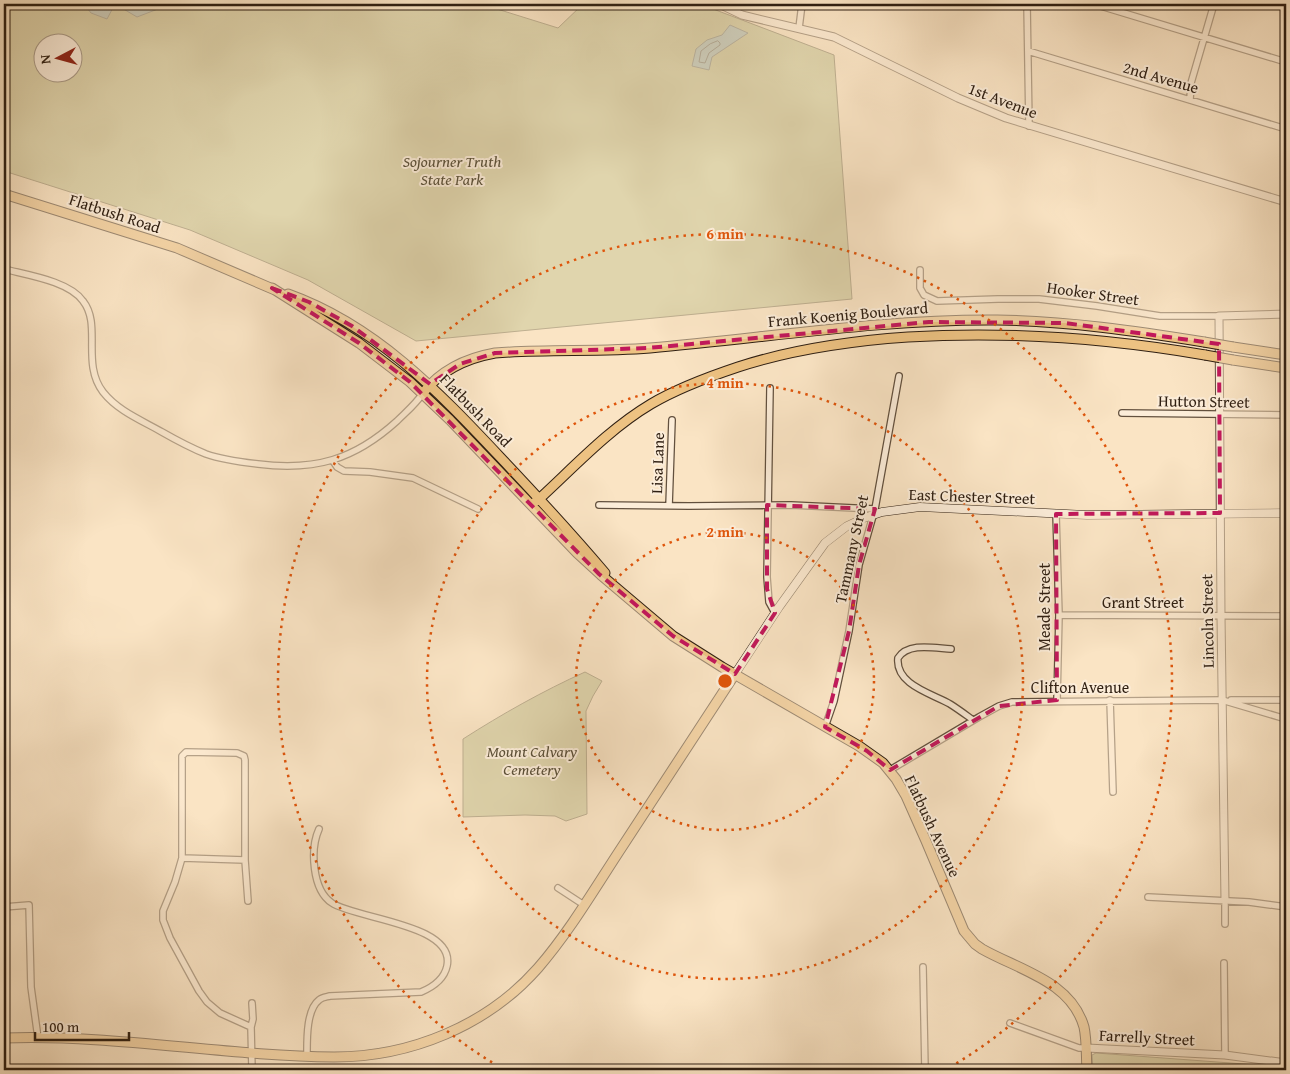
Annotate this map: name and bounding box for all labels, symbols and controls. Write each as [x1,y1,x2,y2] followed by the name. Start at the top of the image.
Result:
[32,32,82,82] north arrow
[35,53,56,65] text: N
[1120,55,1202,99] street label: 2nd Avenue
[965,76,1041,124] street label: 1st Avenue
[403,149,501,191] park label: Sojourner Truth State Park
[66,187,164,239] street label: Flatbush Road
[706,223,744,244] text: 6 min
[1045,275,1141,311] street label: Hooker Street
[767,295,930,333] street label: Frank Koenig Boulevard
[434,368,518,453] street label: Flatbush Road
[706,372,744,393] text: 4 min
[1158,388,1250,414] street label: Hutton Street
[644,432,670,494] street label: Lisa Lane
[908,482,1036,510] street label: East Chester Street
[828,492,874,606] street label: Tammany Street
[706,521,744,542] text: 2 min
[1032,563,1056,651] street label: Meade Street
[1194,573,1220,668] street label: Lincoln Street
[1102,590,1184,614] street label: Grant Street
[716,672,734,690] centre of rings
[1031,675,1129,699] street label: Clifton Avenue
[487,739,578,781] park label: Mount Calvary Cemetery
[899,771,967,881] street label: Flatbush Avenue
[35,1009,129,1041] scale bar
[42,1016,80,1037] text: 100 m
[1098,1023,1196,1052] street label: Farrelly Street

